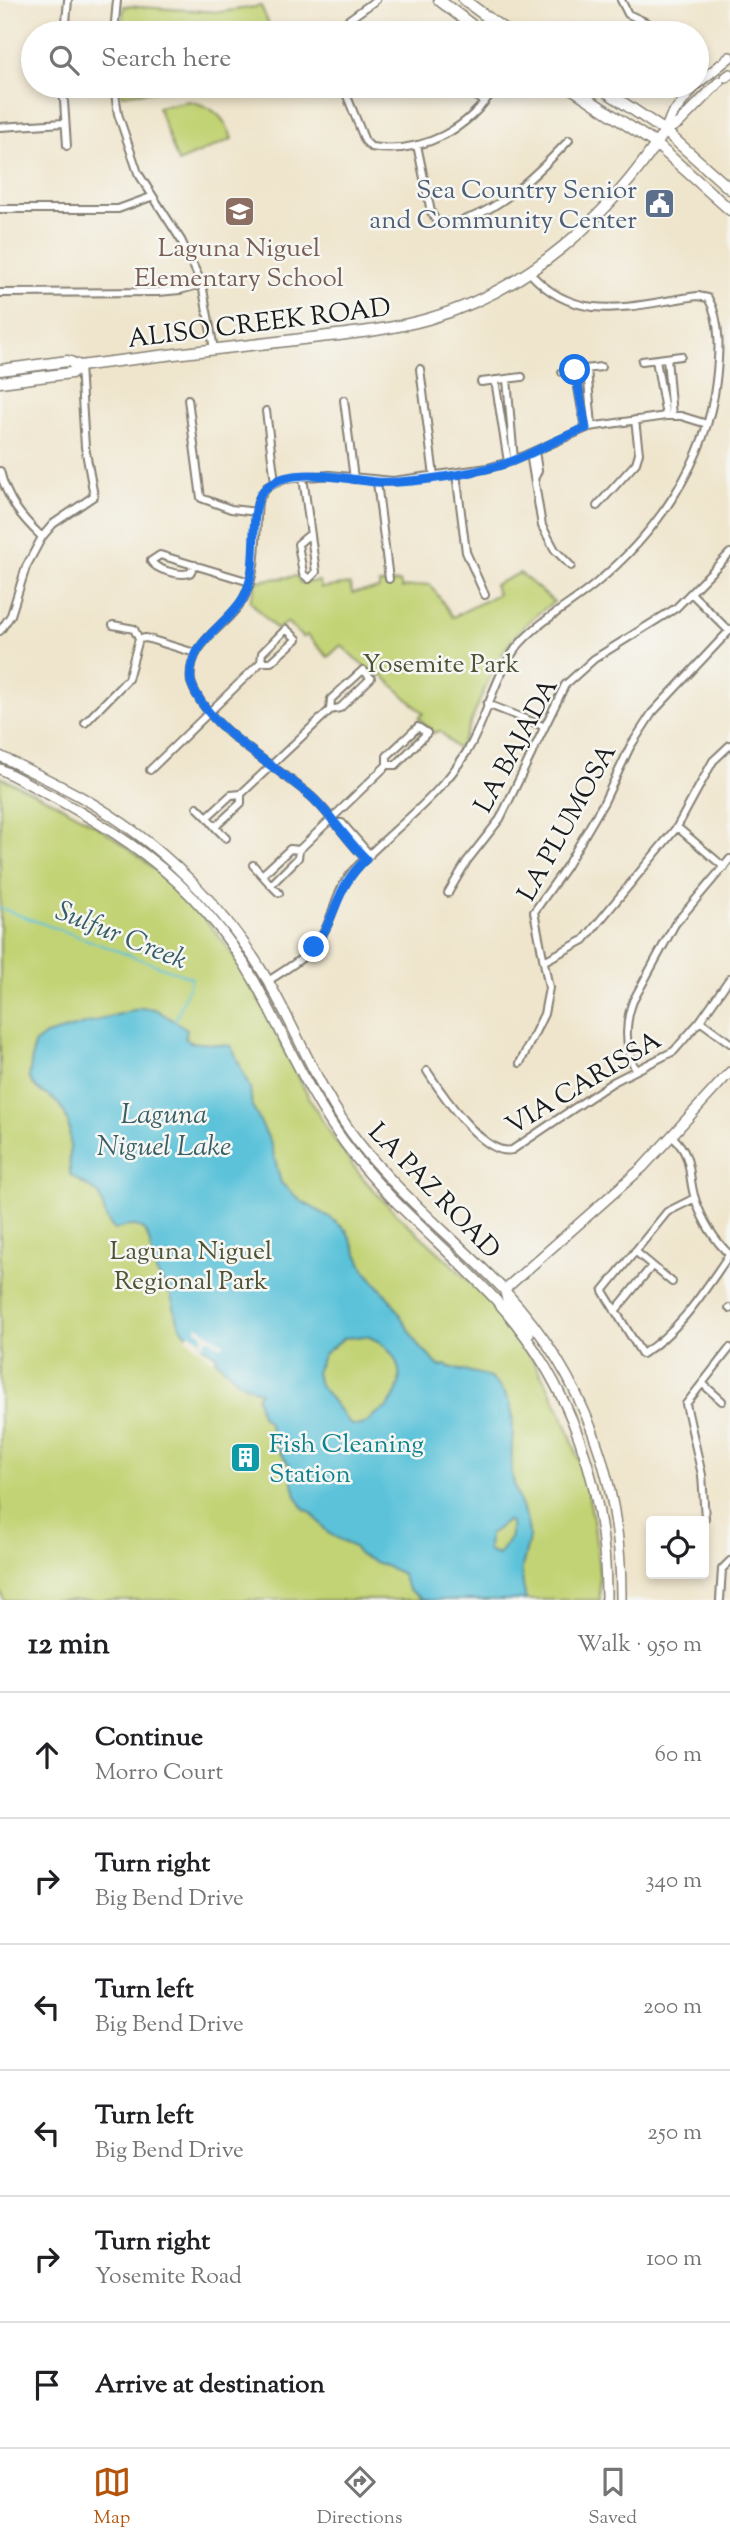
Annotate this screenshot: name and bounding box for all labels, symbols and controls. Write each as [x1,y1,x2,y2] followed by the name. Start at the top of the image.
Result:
[21,21,709,98] search box
[45,41,83,79] icon: search
[101,41,231,78] text: Search here
[369,173,637,240] place label: Sea Country Senior and Community Center
[643,187,677,221] public building icon: Sea Country Senior and Community Center
[222,195,256,229] school or university icon: Laguna Niguel Elementary School
[134,231,344,298] place label: Laguna Niguel Elementary School
[126,290,393,359] street label: ALISO CREEK ROAD
[559,354,590,385] route start
[362,647,520,684] park label: Yosemite Park
[466,672,568,820] street label: LA BAJADA
[510,738,627,909] street label: LA PLUMOSA
[49,892,193,981] water label: Sulfur Creek
[298,931,329,962] route end
[499,1023,669,1145] street label: VIA CARISSA
[97,1096,231,1168] water label: Laguna Niguel Lake
[359,1115,508,1268] street label: LA PAZ ROAD
[110,1234,272,1301] park label: Laguna Niguel Regional Park
[269,1427,424,1494] place label: Fish Cleaning Station
[229,1441,263,1475] building icon: Fish Cleaning Station
[646,1516,709,1579] map controls
[646,1516,709,1579] button: locate
[28,1624,110,1667] text: 12 min
[577,1629,702,1662] text: Walk · 950 m
[95,1720,203,1757] text: Continue
[28,1736,66,1774] icon: ahead
[654,1739,702,1772] text: 60 m
[95,1757,223,1790] text: Morro Court
[95,1846,210,1883] text: Turn right
[28,1862,66,1900] icon: right
[645,1865,702,1898] text: 340 m
[95,1883,244,1916] text: Big Bend Drive
[95,1972,194,2009] text: Turn left
[28,1988,66,2026] icon: left
[643,1991,702,2024] text: 200 m
[95,2009,244,2042] text: Big Bend Drive
[95,2098,194,2135] text: Turn left
[28,2114,66,2152] icon: left
[647,2117,702,2150] text: 250 m
[95,2135,244,2168] text: Big Bend Drive
[95,2224,210,2261] text: Turn right
[28,2240,66,2278] icon: right
[646,2243,702,2276] text: 100 m
[95,2261,242,2294] text: Yosemite Road
[28,2366,66,2404] icon: arrive
[95,2367,325,2404] text: Arrive at destination
[93,2463,131,2532] tab: Map
[317,2463,402,2532] tab: Directions
[588,2463,637,2532] tab: Saved

